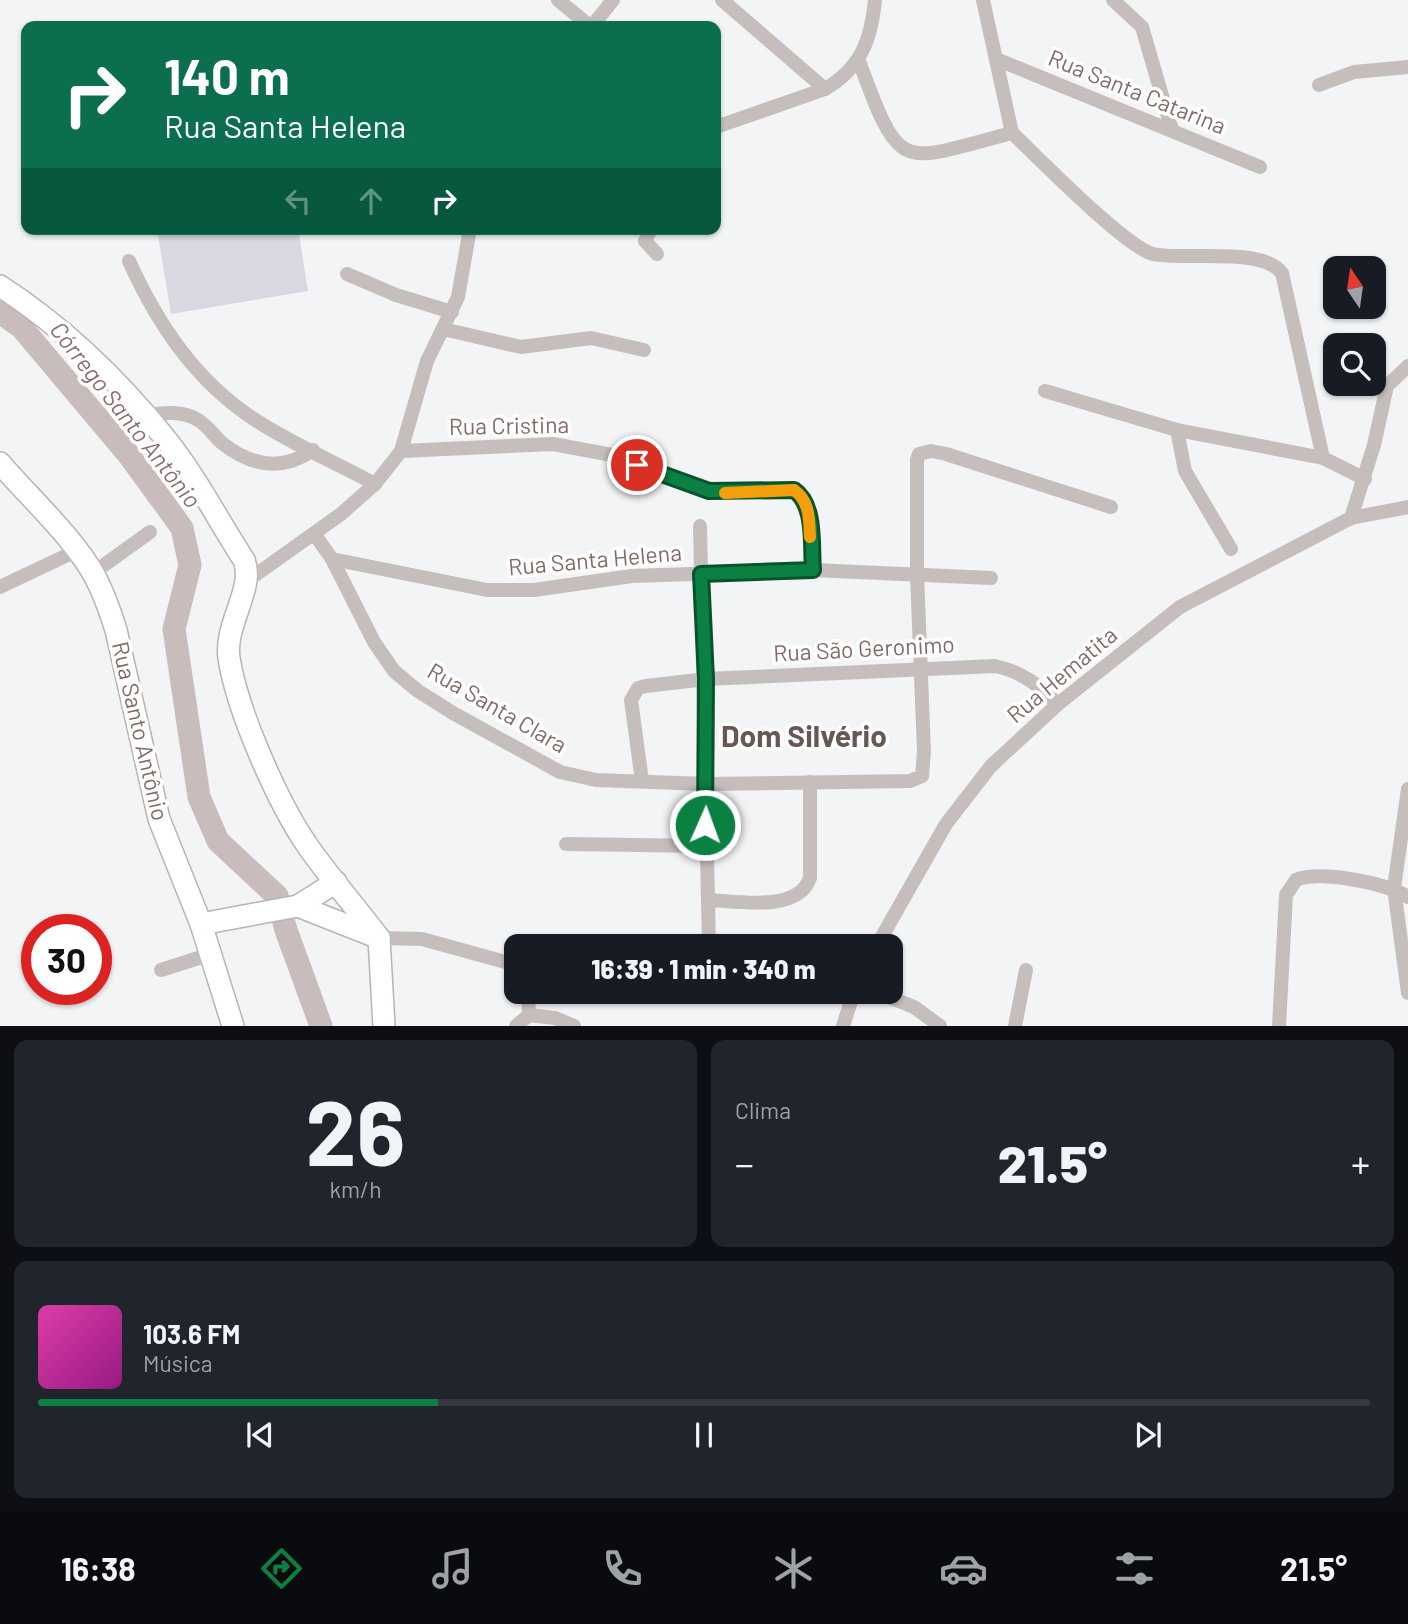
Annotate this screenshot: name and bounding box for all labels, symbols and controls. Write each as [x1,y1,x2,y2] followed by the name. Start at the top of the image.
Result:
[1045,43,1230,139] street label: Rua Santa Catarina
[164,46,290,105] text: 140 m
[49,49,140,140] icon: right
[164,106,406,144] text: Rua Santa Helena
[279,182,317,220] icon: left
[352,182,390,220] icon: ahead
[425,182,463,220] icon: right
[1323,256,1386,318] north arrow
[1323,256,1386,396] map controls
[44,315,208,513] water label: Córrego Santo Antônio
[1323,333,1386,396] button: search
[449,410,569,440] street label: Rua Cristina
[607,435,667,495] pin
[618,446,656,484] icon: arrive
[507,537,683,581] street label: Rua Santa Helena
[1001,620,1122,728] street label: Rua Hematita
[773,629,955,667] street label: Rua São Geronimo
[107,638,175,823] street label: Rua Santo Antônio
[423,656,572,758] street label: Rua Santa Clara
[721,717,887,753] district label: Dom Silvério
[668,788,742,862] position arrow
[21,914,112,1005] speed limit sign: 30
[591,953,816,984] text: 16:39 · 1 min · 340 m
[306,1075,405,1184] text: 26
[735,1096,791,1124] text: Clima
[998,1131,1107,1193] text: 21.5°
[735,1140,754,1186] text: −
[1351,1140,1370,1186] text: +
[329,1175,382,1203] text: km/h
[143,1318,240,1349] text: 103.6 FM
[143,1349,212,1377] text: Música
[241,1416,279,1454] icon: previous
[685,1416,723,1454] icon: pause
[1129,1416,1167,1454] icon: next
[257,1544,306,1593] icon: directions
[428,1544,477,1593] icon: music
[598,1544,647,1593] icon: phone
[769,1544,818,1593] icon: climate
[939,1544,988,1593] icon: car
[1110,1544,1159,1593] icon: filters
[61,1549,136,1587] text: 16:38
[1280,1549,1347,1587] text: 21.5°

